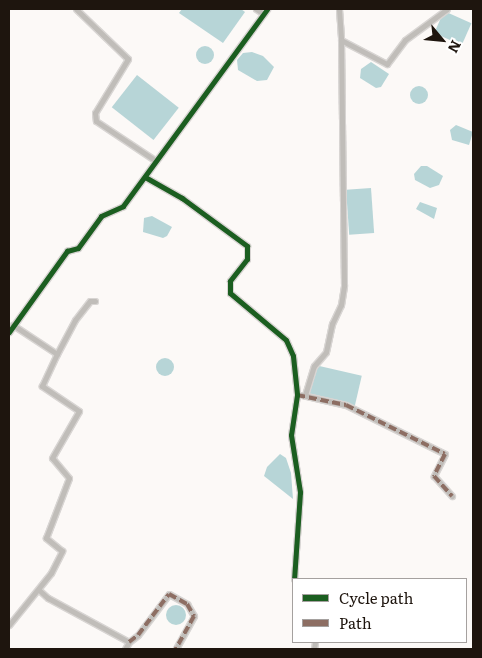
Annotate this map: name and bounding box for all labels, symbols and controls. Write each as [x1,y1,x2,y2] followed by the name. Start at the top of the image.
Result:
[417,15,467,65] north arrow
[444,37,467,57] text: N
[292,578,467,643] legend
[339,586,413,609] text: Cycle path
[339,611,372,634] text: Path

